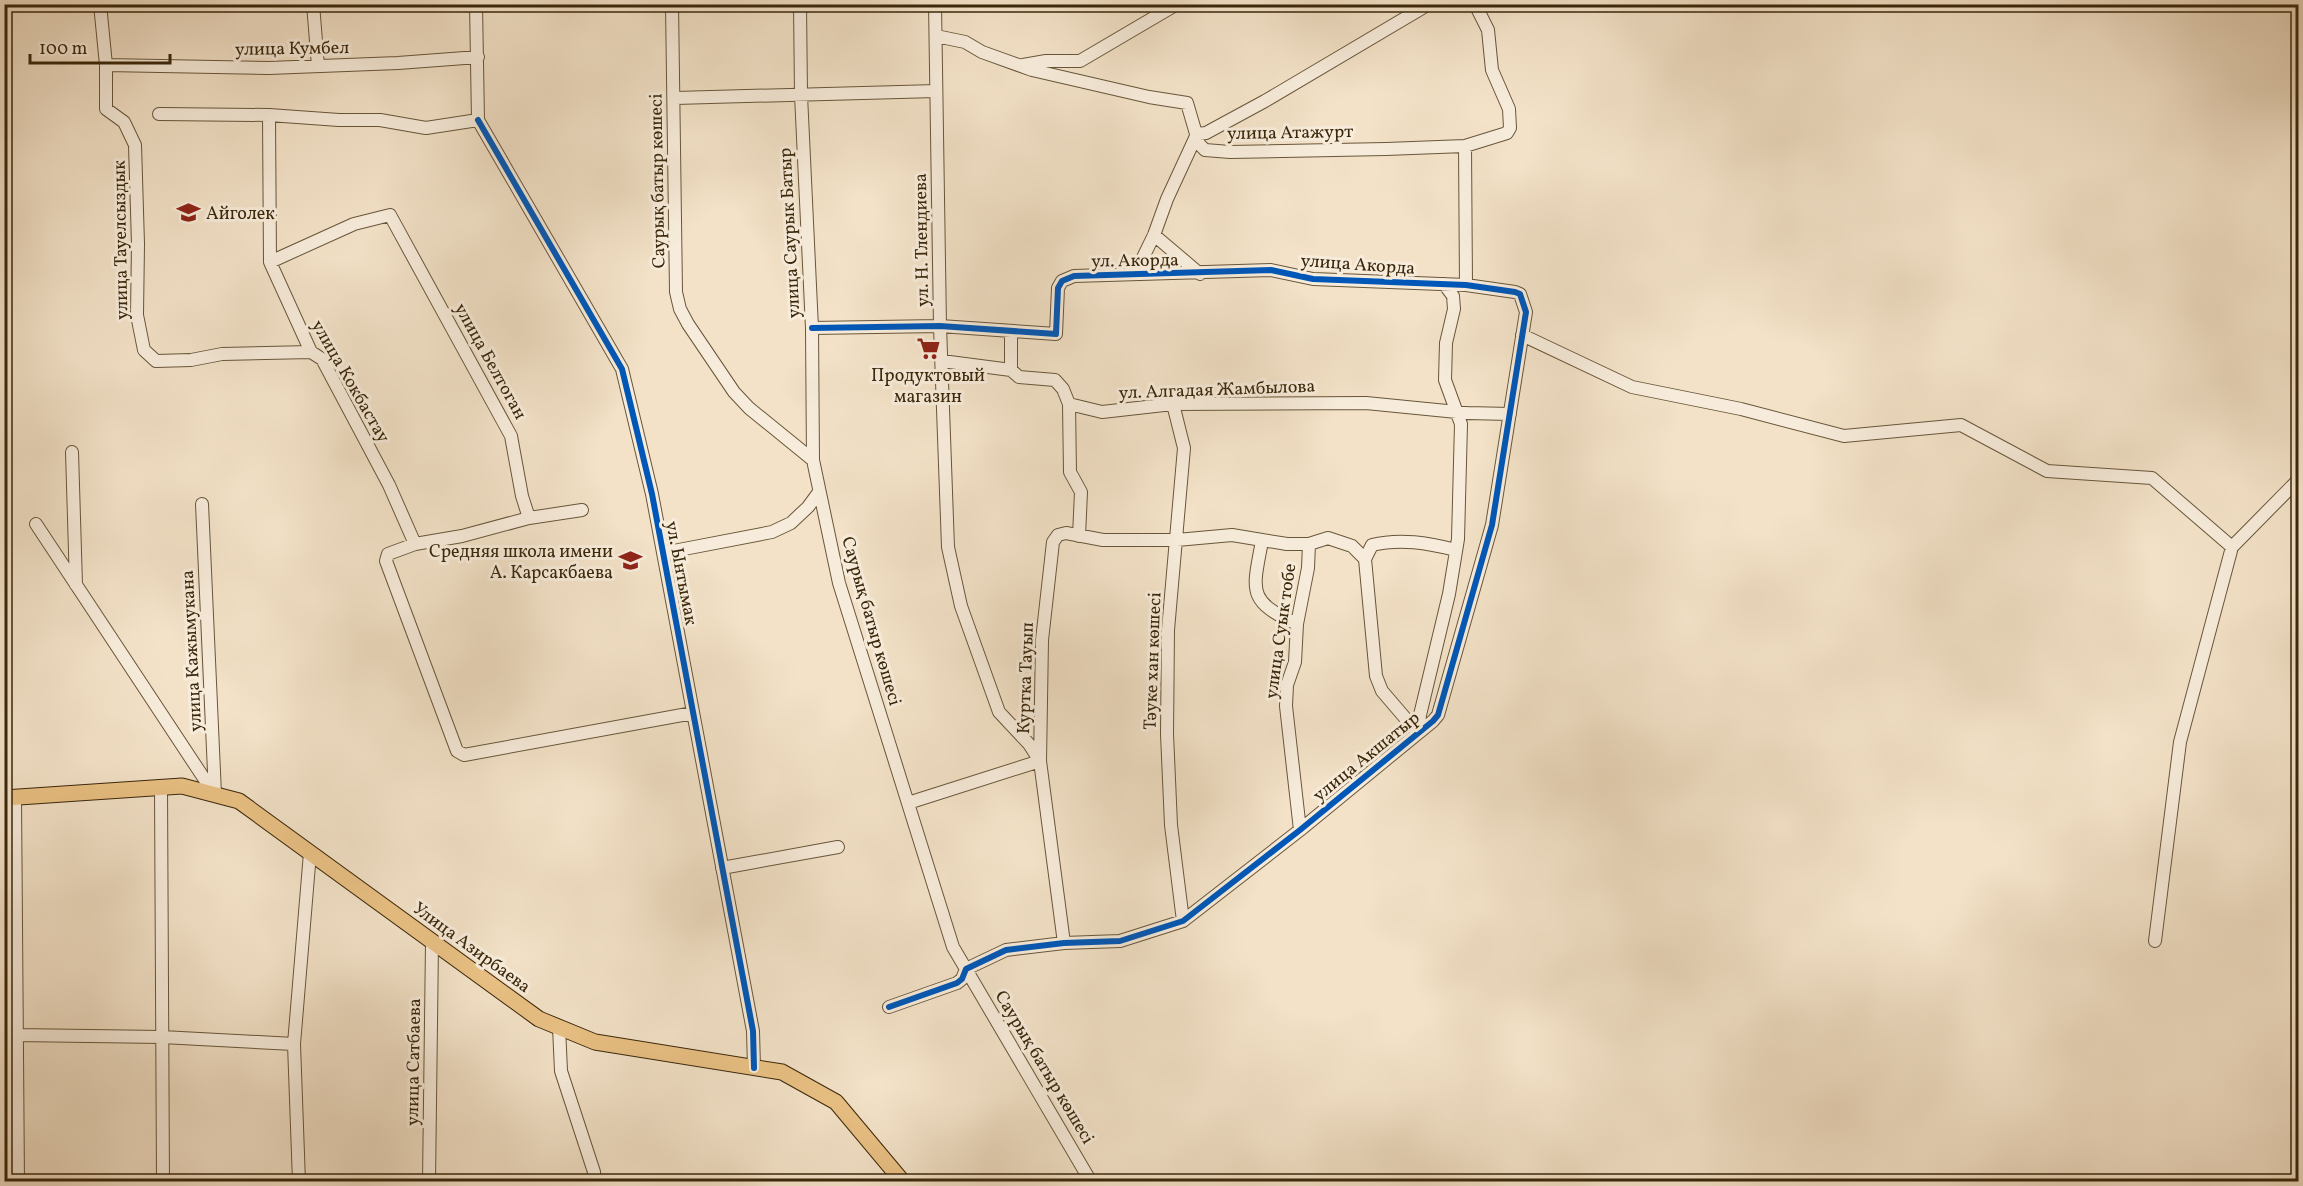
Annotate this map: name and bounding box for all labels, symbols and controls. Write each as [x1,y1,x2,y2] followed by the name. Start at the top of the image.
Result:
[30,27,170,65] scale bar
[235,36,350,63] street label: улица Кумбел
[39,37,88,62] text: 100 m
[644,93,673,269] street label: Саурық батыр көшесі
[1227,120,1353,147] street label: улица Атажурт
[774,147,807,319] street label: улица Саурык Батыр
[108,160,135,320] street label: улица Тауелсыздык
[909,173,936,307] street label: ул. Н. Тлендиева
[175,200,201,226] school or university icon: Айголек
[206,202,275,227] place label: Айголек
[1091,248,1179,275] street label: ул. Акорда
[1300,249,1416,282] street label: улица Акорда
[447,299,532,424] street label: улица Белтоган
[304,316,395,448] street label: улица Кокбастау
[915,336,941,362] supermarket icon: Продуктовый магазин
[871,364,985,410] place label: Продуктовый магазин
[1118,375,1316,406] street label: ул. Алгадая Жамбылова
[658,519,703,628] street label: ул. Ынтымак
[834,534,907,709] street label: Саурық батыр көшесі
[429,540,613,586] place label: Средняя школа имени А. Карсакбаева
[618,548,644,574] school or university icon: Средняя школа имени А. Карсакбаева
[1260,562,1303,701] street label: улица Суык тобе
[176,569,209,732] street label: улица Кажымукана
[1139,592,1168,730] street label: Тәуке хан көшесі
[1012,622,1041,734] street label: Куртка Тауып
[1308,706,1426,808] street label: улица Акшатыр
[407,897,535,1000] street label: Улица Азирбаева
[988,986,1099,1149] street label: Саурық батыр көшесі
[401,998,428,1126] street label: улица Сатбаева

